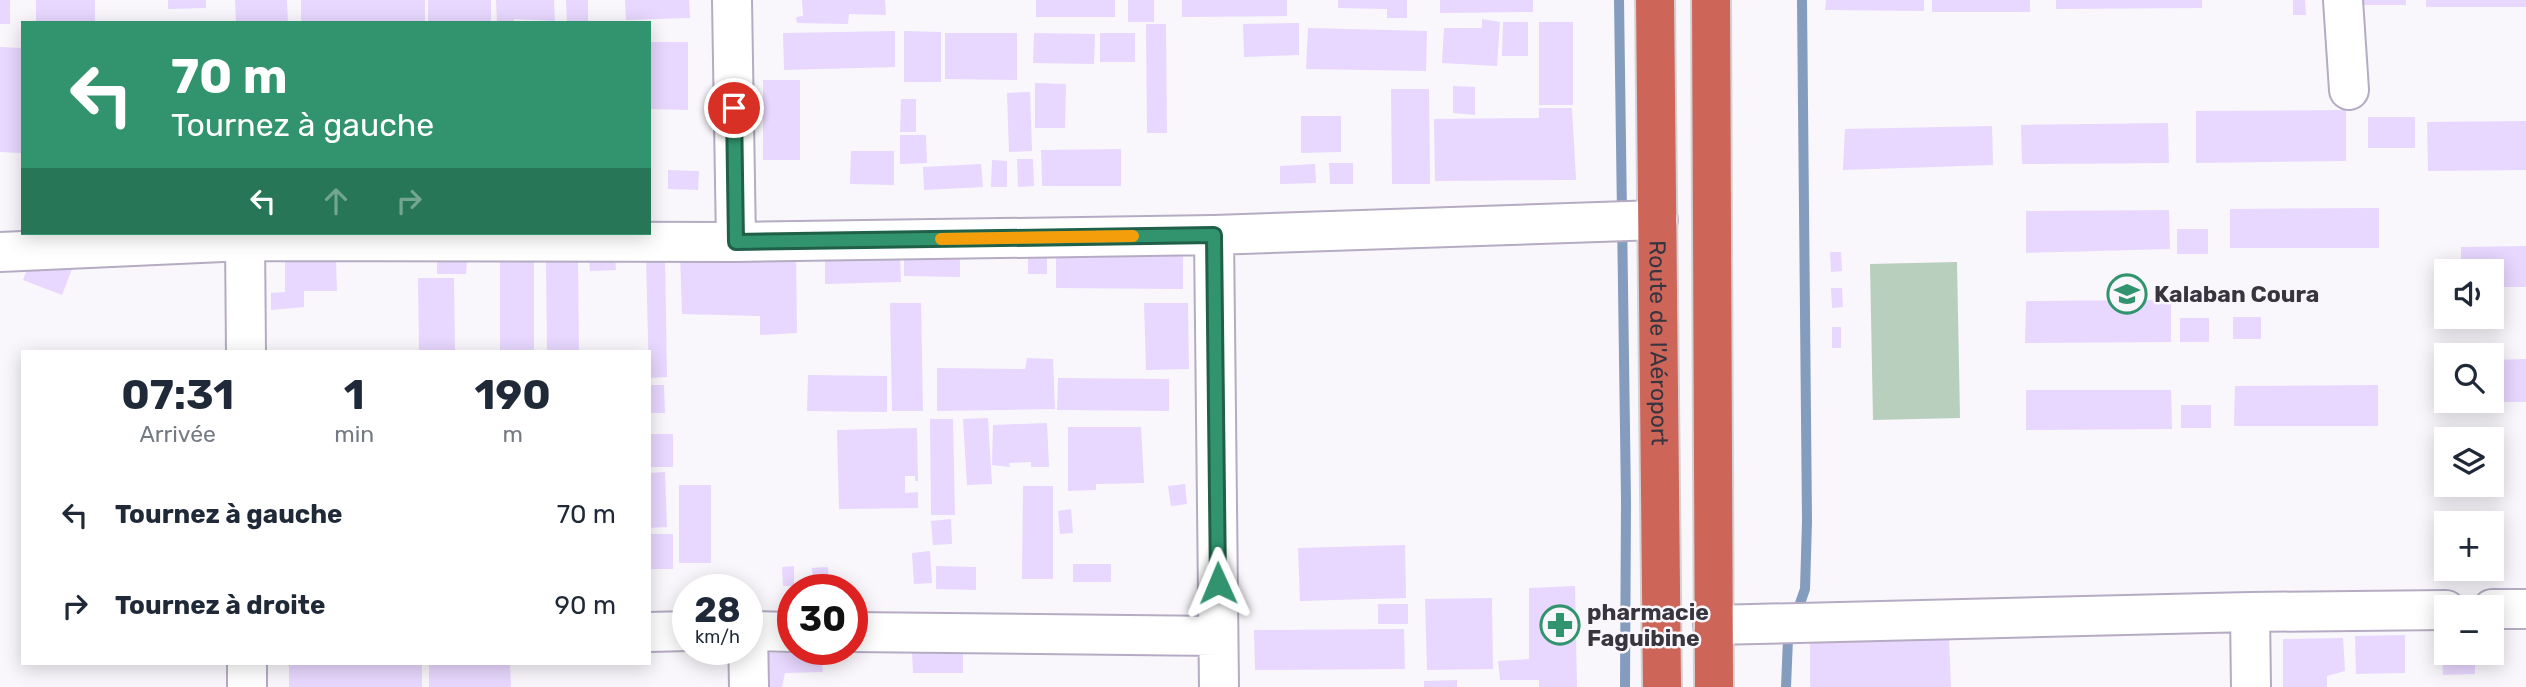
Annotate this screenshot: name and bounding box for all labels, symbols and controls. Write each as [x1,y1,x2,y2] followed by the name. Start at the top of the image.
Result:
[171,47,288,105] text: 70 m
[56,49,147,140] icon: left
[704,78,764,138] pin
[715,89,753,127] icon: arrive
[171,106,434,144] text: Tournez à gauche
[244,182,282,220] icon: left
[317,182,355,220] icon: ahead
[390,182,428,220] icon: right
[1643,240,1674,446] street label: Route de l'Aéroport
[2434,259,2504,665] map controls
[2434,259,2504,329] button: sound
[2106,273,2148,315] school or university icon: Kalaban Coura
[2154,280,2319,308] place label: Kalaban Coura
[2434,343,2504,413] button: search
[121,370,234,420] text: 07:31
[344,370,365,420] text: 1
[474,370,551,420] text: 190
[139,420,216,448] text: Arrivée
[334,420,374,448] text: min
[502,420,523,448] text: m
[2434,427,2504,497] button: layers
[56,496,94,534] icon: left
[115,499,343,530] text: Tournez à gauche
[557,499,616,530] text: 70 m
[2434,511,2504,581] button: +
[1181,546,1255,620] position arrow
[777,574,868,665] speed limit sign: 30
[56,587,94,625] icon: right
[694,589,741,631] text: 28
[115,590,325,621] text: Tournez à droite
[555,590,616,621] text: 90 m
[2434,595,2504,665] button: −
[1587,598,1709,652] place label: pharmacie Faguibine
[1539,604,1581,646] pharmacy icon: pharmacie Faguibine
[695,626,740,648] text: km/h

